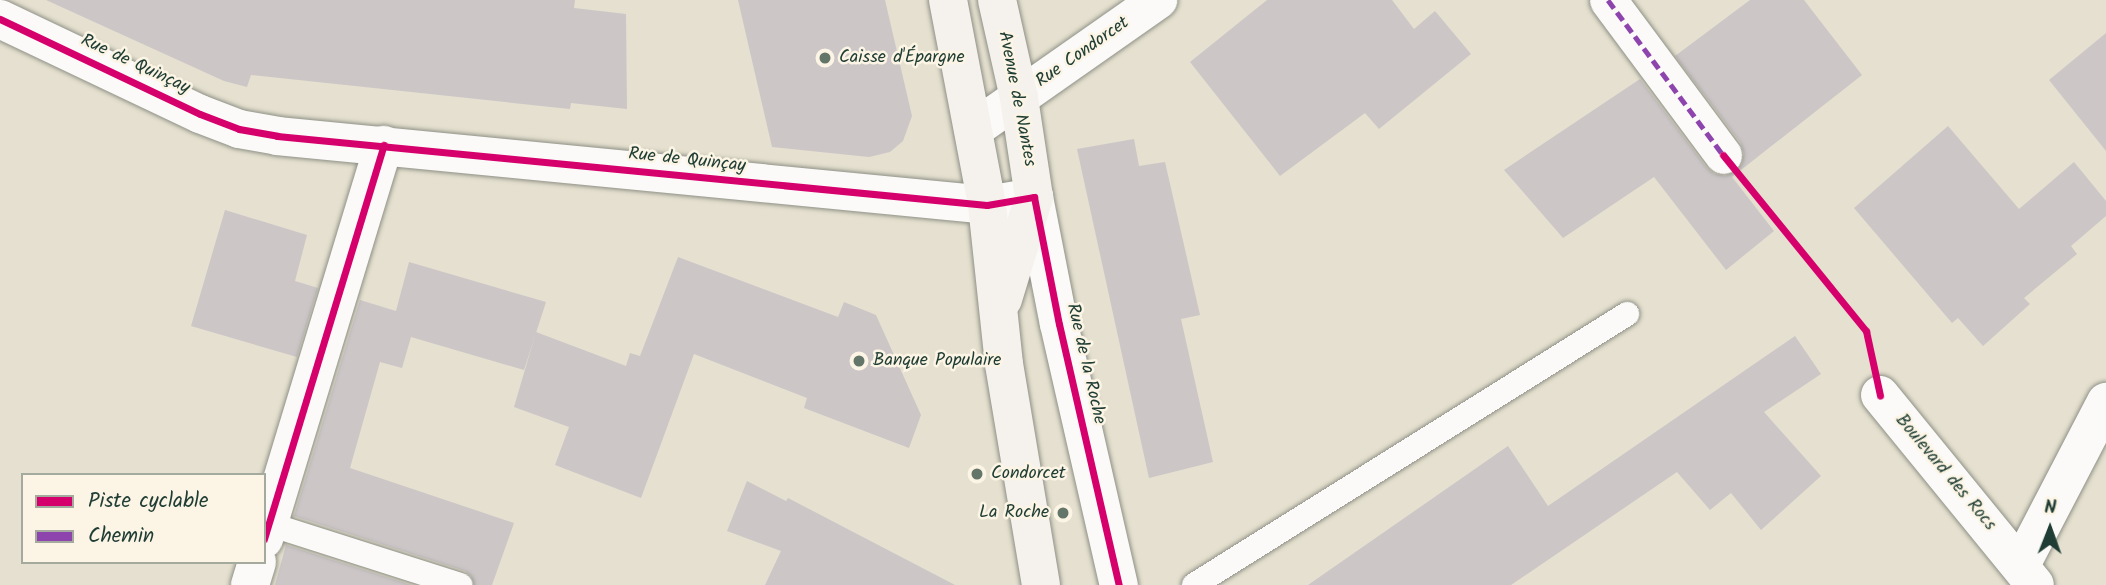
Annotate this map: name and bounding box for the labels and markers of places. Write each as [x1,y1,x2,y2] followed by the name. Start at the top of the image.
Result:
[839,47,965,69] place label: Caisse d'Épargne
[817,50,833,66] marker: Caisse d'Épargne
[873,350,1001,372] place label: Banque Populaire
[851,353,867,369] marker: Banque Populaire
[991,463,1066,485] place label: Condorcet
[969,466,985,482] marker: Condorcet
[979,502,1049,524] place label: La Roche
[1055,505,1071,521] marker: La Roche

